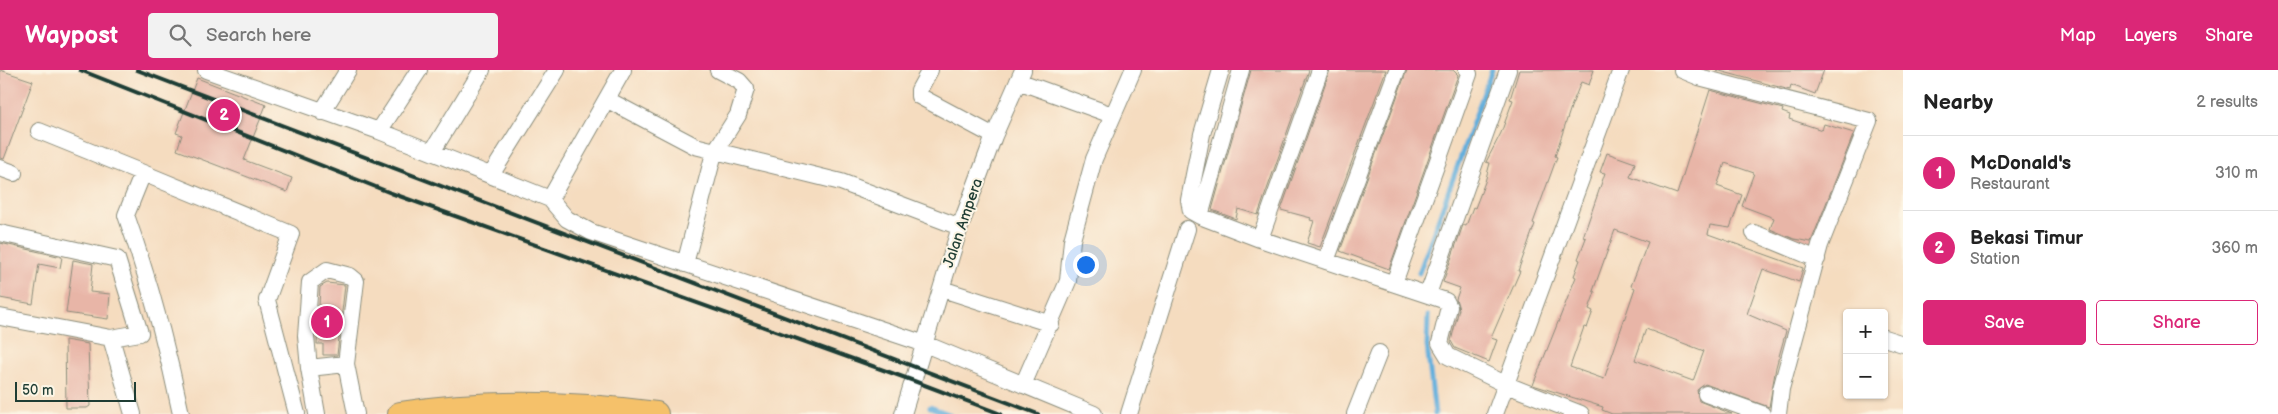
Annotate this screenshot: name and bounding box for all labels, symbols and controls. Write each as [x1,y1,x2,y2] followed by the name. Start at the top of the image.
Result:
[148,13,498,58] search box
[25,21,118,50] text: Waypost
[166,21,194,49] icon: search
[206,24,311,47] text: Search here
[2060,25,2096,46] text: Map
[2124,25,2177,46] text: Layers
[2205,25,2253,46] text: Share
[1923,90,1993,115] text: Nearby
[2196,93,2258,112] text: 2 results
[208,96,240,134] pin: 2
[1970,152,2071,175] text: McDonald's
[1936,164,1942,183] text: 1
[2215,164,2258,183] text: 310 m
[1970,175,2050,194] text: Restaurant
[939,176,987,270] street label: Jalan Ampera
[1970,227,2083,250] text: Bekasi Timur
[1934,239,1944,258] text: 2
[2211,239,2258,258] text: 360 m
[1970,250,2020,269] text: Station
[1073,252,1099,278] your location
[1923,300,2086,345] button: Save
[2096,300,2258,345] button: Share
[311,303,343,341] pin: 1
[1843,309,1888,399] map controls
[1843,309,1888,354] button: +
[1843,354,1888,399] button: −
[15,379,136,402] scale bar
[22,382,54,399] text: 50 m

